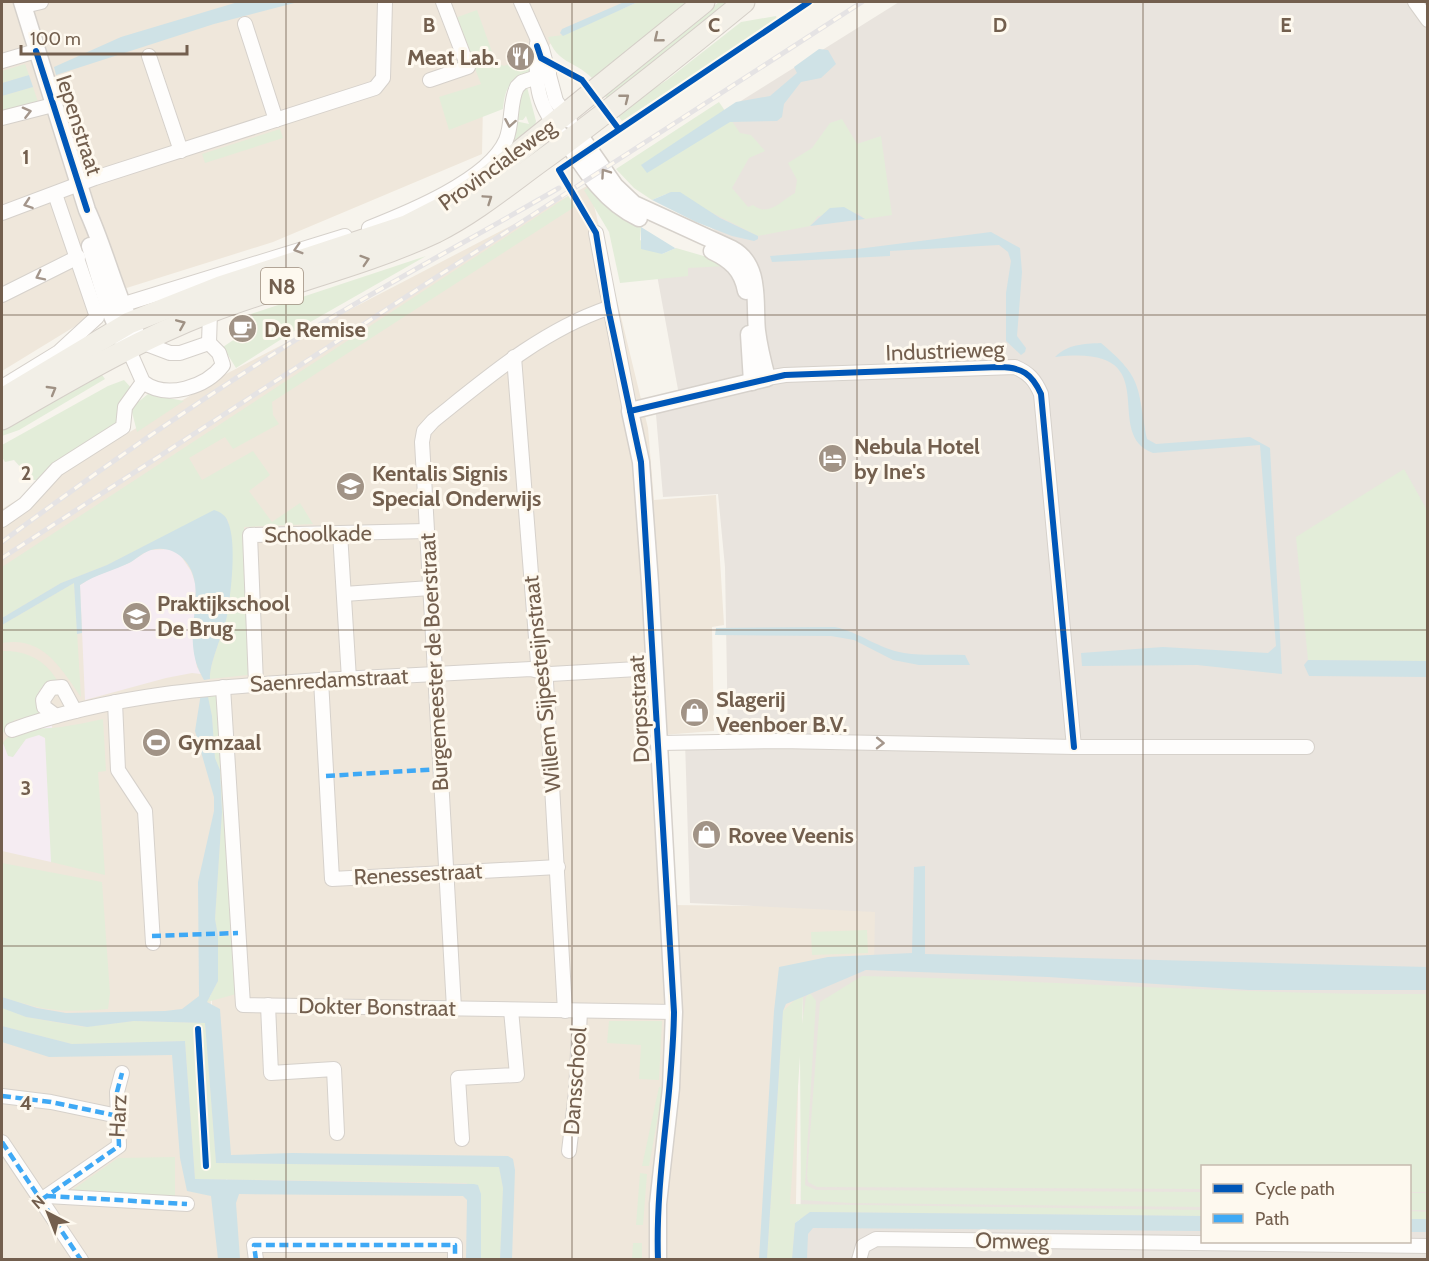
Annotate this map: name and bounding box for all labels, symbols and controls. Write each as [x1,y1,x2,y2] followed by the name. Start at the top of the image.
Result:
[423,13,435,37] text: B
[708,13,720,37] text: C
[993,13,1007,37] text: D
[1280,13,1292,37] text: E
[21,18,188,56] scale bar
[30,28,81,50] text: 100 m
[654,31,665,42] one-way arrow
[504,41,536,73] restaurant icon: Meat Lab.
[407,44,499,71] place label: Meat Lab.
[50,71,108,179] street label: Iepenstraat
[618,94,629,105] one-way arrow
[22,106,32,119] one-way arrow
[433,113,562,217] street label: Provincialeweg
[504,117,517,127] one-way arrow
[22,145,30,169] text: 1
[601,168,612,179] one-way arrow
[23,196,34,209] one-way arrow
[481,196,492,207] one-way arrow
[293,242,304,254] one-way arrow
[359,254,370,267] one-way arrow
[261,268,303,304] road number: N8
[35,269,46,280] one-way arrow
[227,313,259,345] cafe icon: De Remise
[264,316,366,343] place label: De Remise
[175,319,186,331] one-way arrow
[885,335,1006,367] street label: Industrieweg
[46,386,56,397] one-way arrow
[854,433,980,485] place label: Nebula Hotel by Ine's
[817,443,849,475] hotel icon: Nebula Hotel by Ine's
[372,460,541,512] place label: Kentalis Signis Special Onderwijs
[21,461,31,485] text: 2
[335,470,367,502] school or university icon: Kentalis Signis Special Onderwijs
[264,520,372,548] street label: Schoolkade
[414,532,454,792] street label: Burgemeester de Boerstraat
[517,574,567,794] street label: Willem Sijpesteijnstraat
[157,590,290,642] place label: Praktijkschool De Brug
[120,600,152,632] school or university icon: Praktijkschool De Brug
[623,654,655,764] street label: Dorpsstraat
[249,662,409,698] street label: Saenredamstraat
[716,686,848,738] place label: Slagerij Veenboer B.V.
[679,696,711,728] shop icon: Slagerij Veenboer B.V.
[141,726,173,758] sports icon: Gymzaal
[178,729,262,756] place label: Gymzaal
[876,737,885,749] one-way arrow
[21,776,31,800] text: 3
[691,819,723,851] shop icon: Rovee Veenis
[728,822,854,849] place label: Rovee Veenis
[353,857,484,891] street label: Renessestraat
[298,992,457,1022] street label: Dokter Bonstraat
[558,1025,592,1136] street label: Dansschool
[20,1091,32,1115] text: 4
[103,1094,133,1138] street label: Harz
[1201,1165,1411,1243] legend
[1255,1178,1335,1200] text: Cycle path
[18,1183,78,1243] north arrow
[28,1191,49,1213] text: N
[1255,1208,1289,1230] text: Path
[975,1227,1050,1255] street label: Omweg

